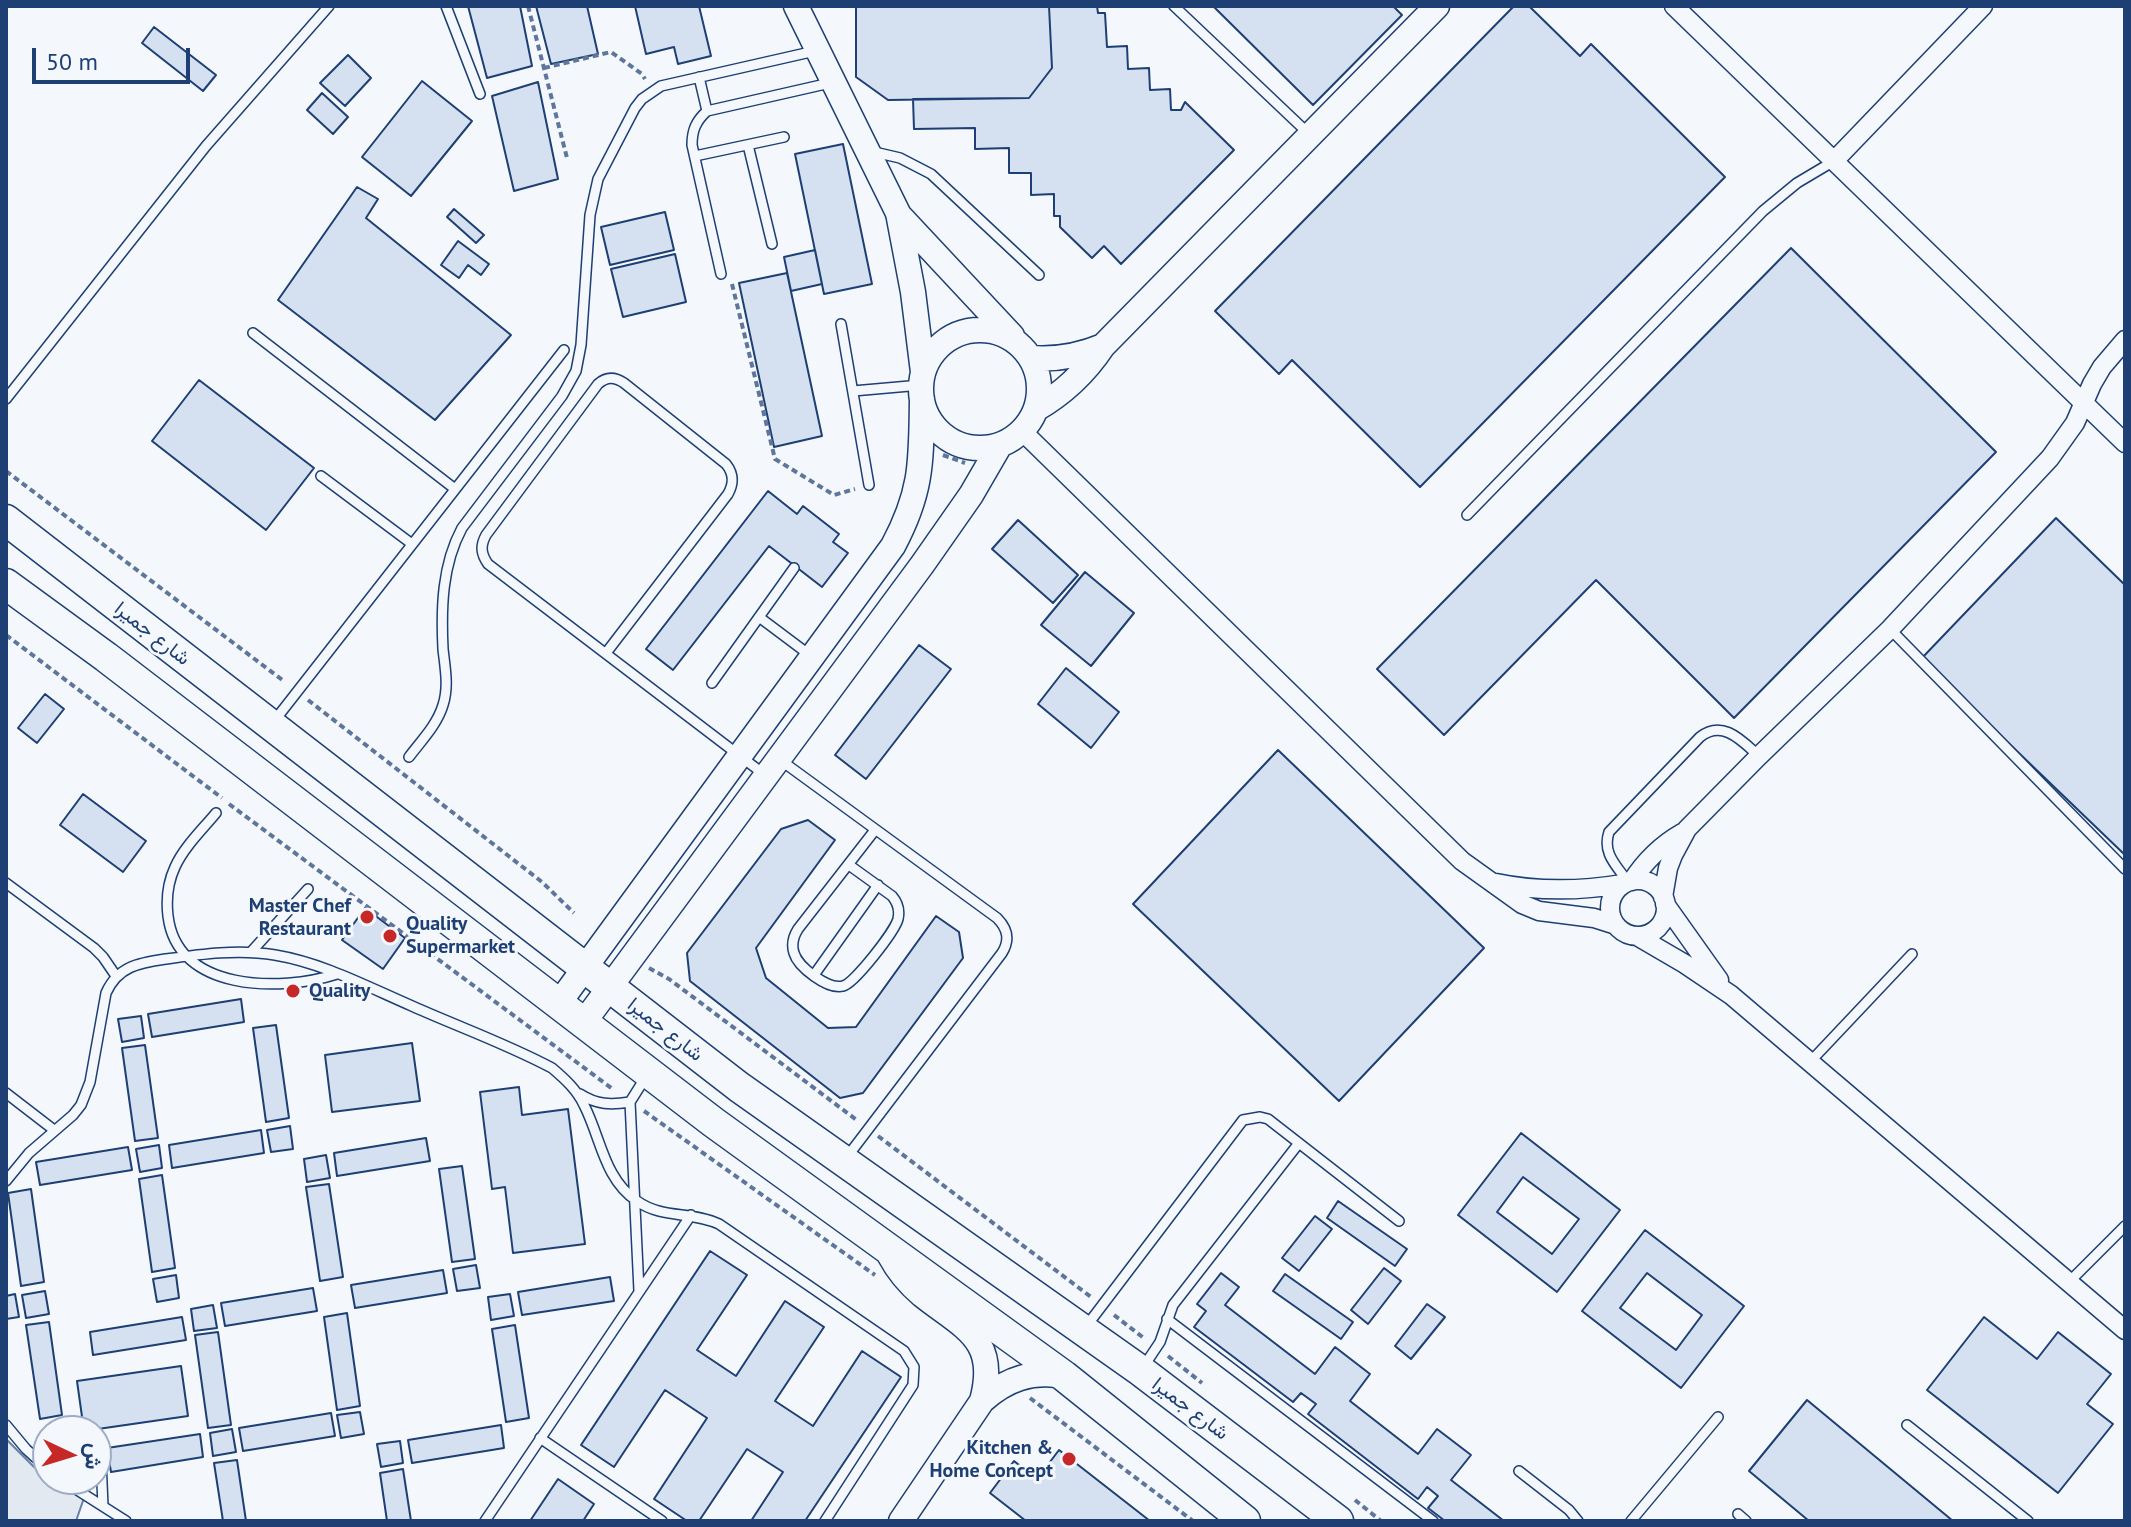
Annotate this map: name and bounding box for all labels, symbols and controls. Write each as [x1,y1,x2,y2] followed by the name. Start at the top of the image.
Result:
[36,32,194,82] scale bar
[46,46,98,77] text: 50 m
[109,597,195,671] street label: شارع جميرا
[249,894,351,941] place label: Master Chef Restaurant
[358,908,376,926] marker: Master Chef Restaurant
[406,912,515,959] place label: Quality Supermarket
[381,927,399,945] marker: Quality Supermarket
[309,979,370,1003] place label: Quality
[284,982,302,1000] marker: Quality
[622,993,708,1067] street label: شارع جميرا
[1147,1373,1233,1445] street label: شارع جميرا
[32,1415,112,1495] north arrow
[930,1436,1053,1483] place label: Kitchen & Home Concept
[79,1442,109,1471] text: ش
[1060,1450,1078,1468] marker: Kitchen & Home Concept

